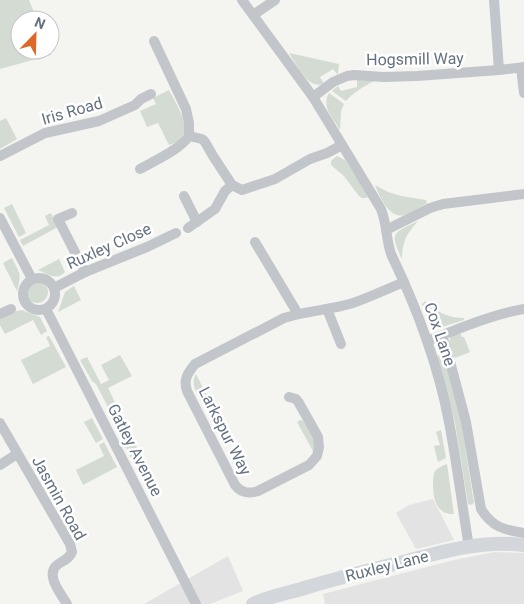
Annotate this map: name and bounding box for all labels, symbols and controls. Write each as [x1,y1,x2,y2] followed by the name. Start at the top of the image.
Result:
[10,10,60,60] north arrow
[32,14,48,32] text: N
[366,49,464,69] street label: Hogsmill Way
[39,93,105,129] street label: Iris Road
[64,219,154,273] street label: Ruxley Close
[420,300,460,368] street label: Cox Lane
[195,384,256,479] street label: Larkspur Way
[104,401,166,499] street label: Gatley Avenue
[28,453,90,543] street label: Jasmin Road
[343,546,431,586] street label: Ruxley Lane

